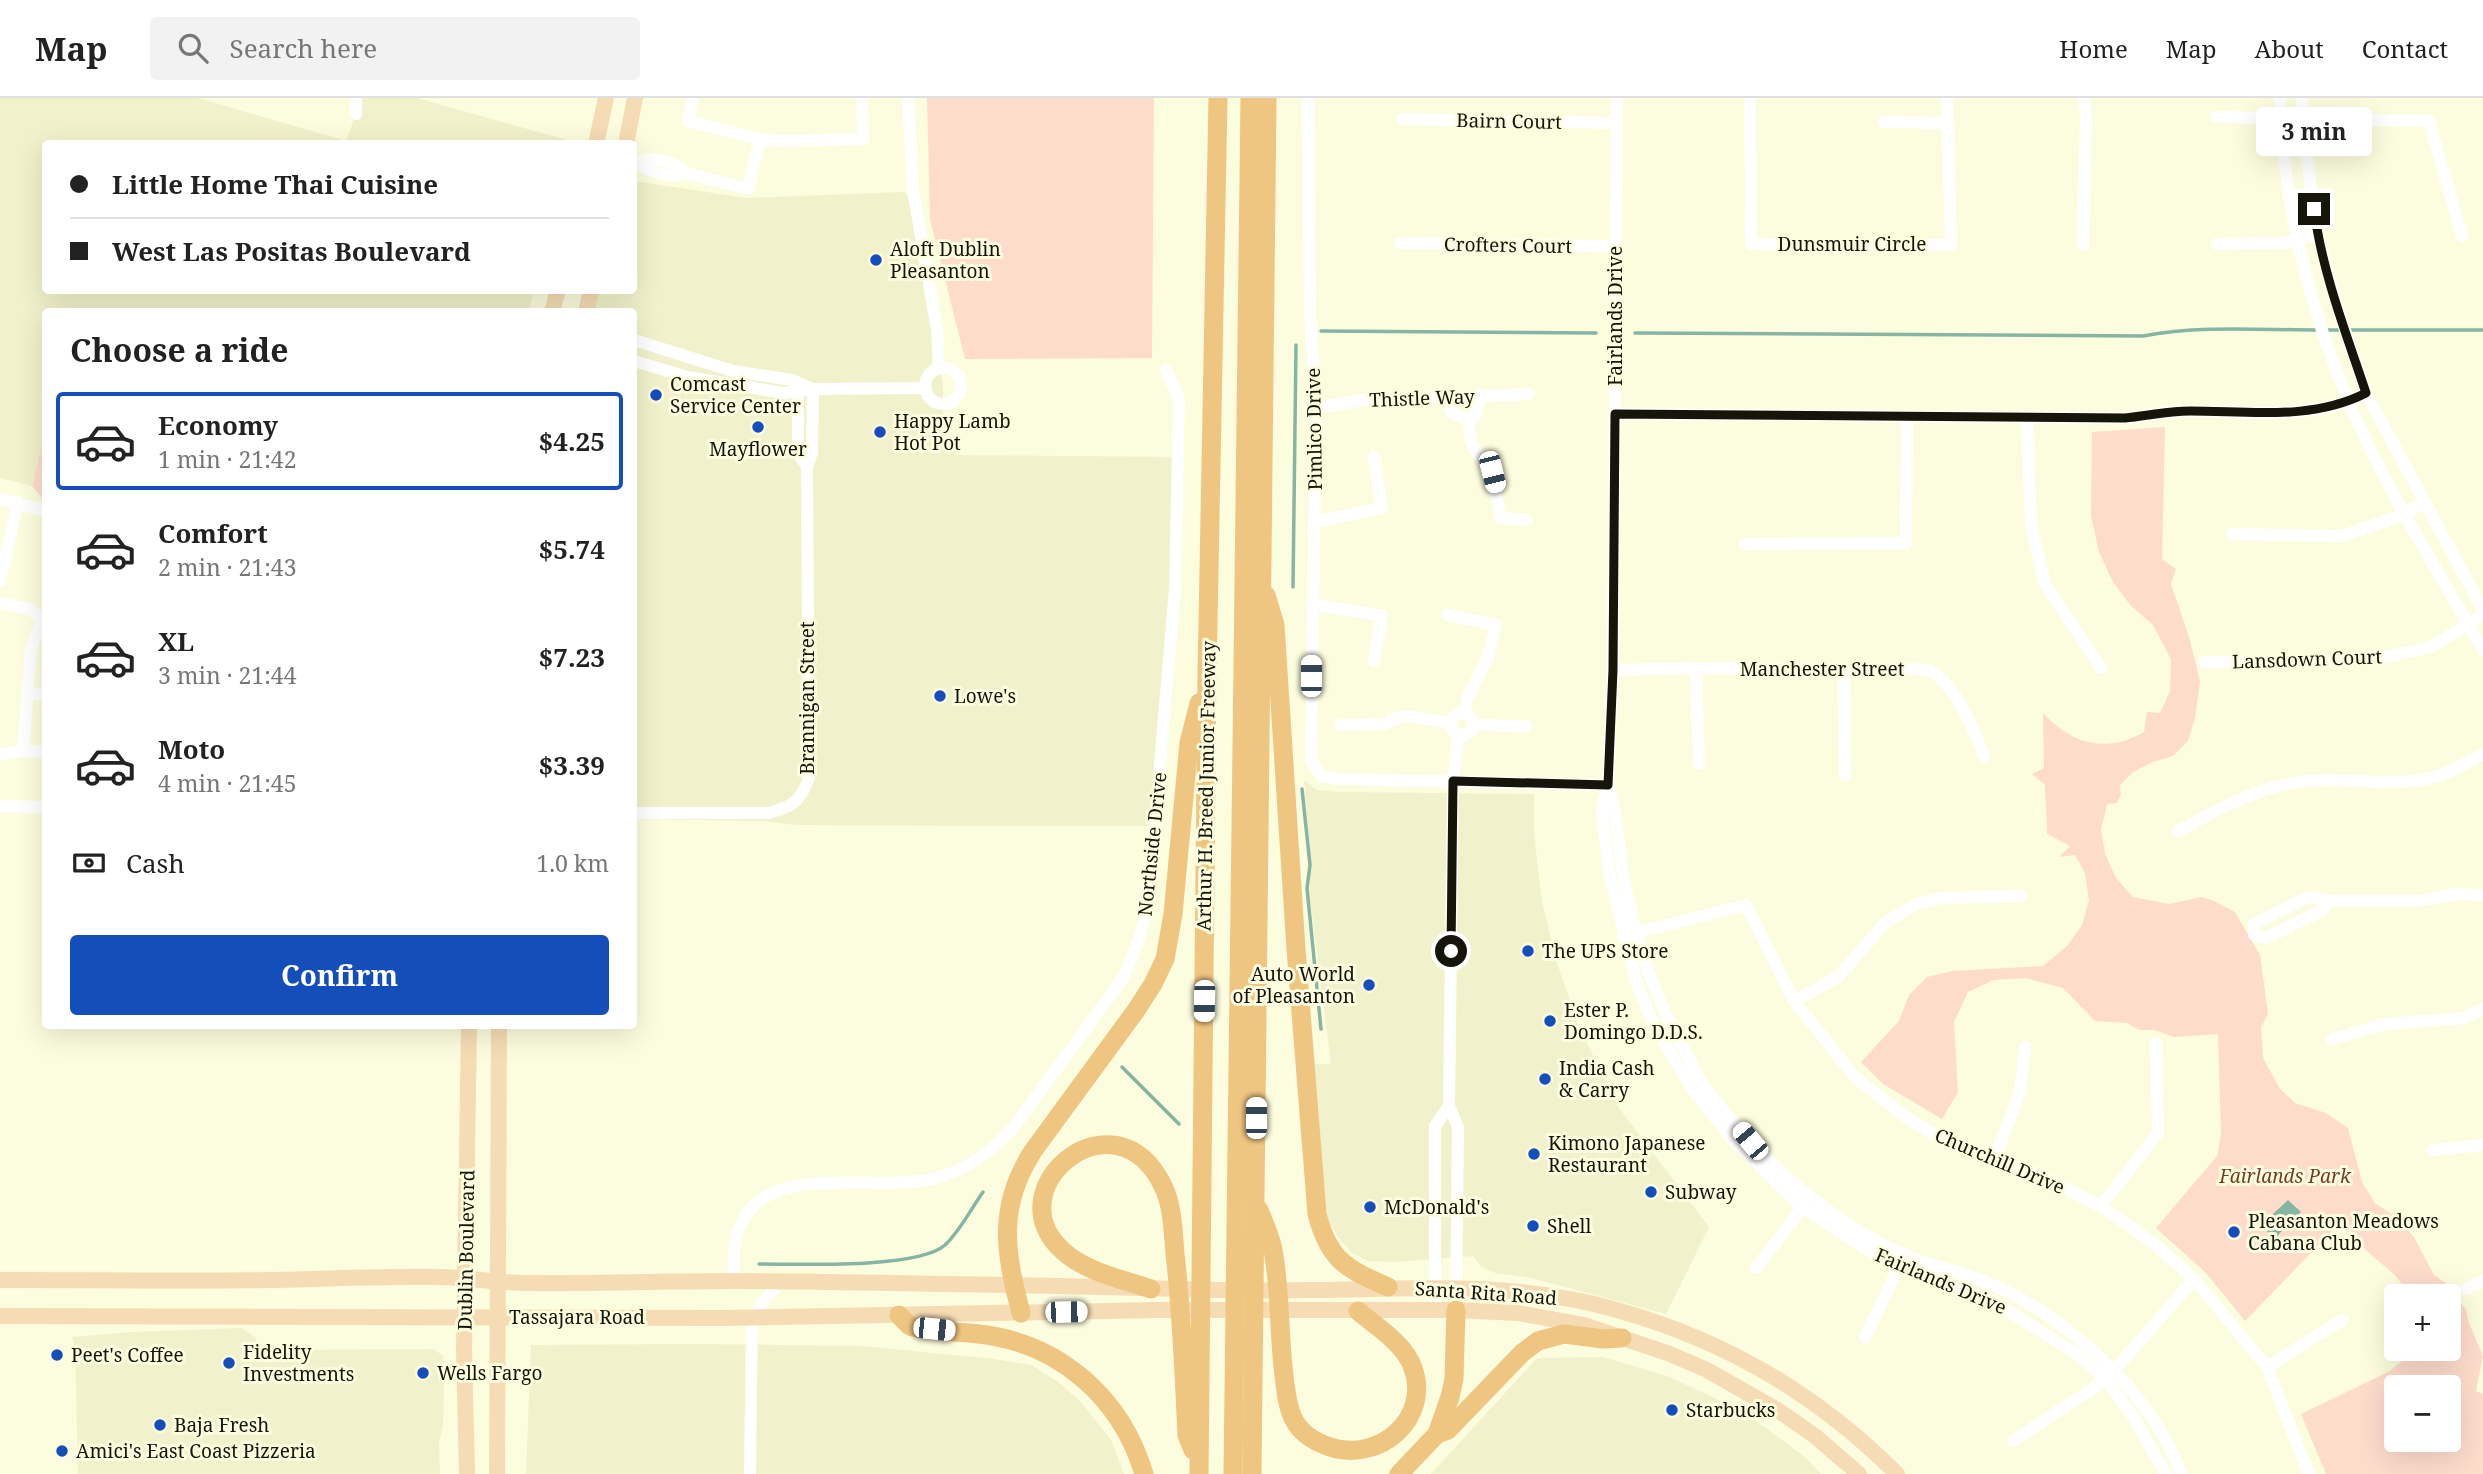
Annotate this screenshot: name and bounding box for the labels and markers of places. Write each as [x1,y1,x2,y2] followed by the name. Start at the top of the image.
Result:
[890,236,1001,284] place label: Aloft Dublin Pleasanton
[868,252,884,268] marker: Aloft Dublin Pleasanton
[670,371,801,419] place label: Comcast Service Center
[648,387,664,403] marker: Comcast Service Center
[894,408,1011,456] place label: Happy Lamb Hot Pot
[750,419,766,435] marker: Mayflower
[872,424,888,440] marker: Happy Lamb Hot Pot
[709,436,807,462] place label: Mayflower
[954,683,1016,709] place label: Lowe's
[932,688,948,704] marker: Lowe's
[1542,938,1668,964] place label: The UPS Store
[1520,943,1536,959] marker: The UPS Store
[1232,961,1355,1009] place label: Auto World of Pleasanton
[1361,977,1377,993] marker: Auto World of Pleasanton
[1564,997,1703,1045] place label: Ester P. Domingo D.D.S.
[1542,1013,1558,1029] marker: Ester P. Domingo D.D.S.
[1559,1055,1655,1103] place label: India Cash & Carry
[1537,1071,1553,1087] marker: India Cash & Carry
[1548,1130,1705,1178] place label: Kimono Japanese Restaurant
[1526,1146,1542,1162] marker: Kimono Japanese Restaurant
[1665,1179,1737,1205] place label: Subway
[1643,1184,1659,1200] marker: Subway
[1384,1194,1489,1220] place label: McDonald's
[1362,1199,1378,1215] marker: McDonald's
[2248,1208,2439,1256] place label: Pleasanton Meadows Cabana Club
[1547,1213,1591,1239] place label: Shell
[1525,1218,1541,1234] marker: Shell
[2226,1224,2242,1240] marker: Pleasanton Meadows Cabana Club
[243,1339,354,1387] place label: Fidelity Investments
[71,1342,184,1368] place label: Peet's Coffee
[49,1347,65,1363] marker: Peet's Coffee
[221,1355,237,1371] marker: Fidelity Investments
[437,1360,543,1386] place label: Wells Fargo
[415,1365,431,1381] marker: Wells Fargo
[1686,1397,1775,1423] place label: Starbucks
[1664,1402,1680,1418] marker: Starbucks
[174,1412,269,1438] place label: Baja Fresh
[152,1417,168,1433] marker: Baja Fresh
[76,1438,316,1464] place label: Amici's East Coast Pizzeria
[54,1443,70,1459] marker: Amici's East Coast Pizzeria

